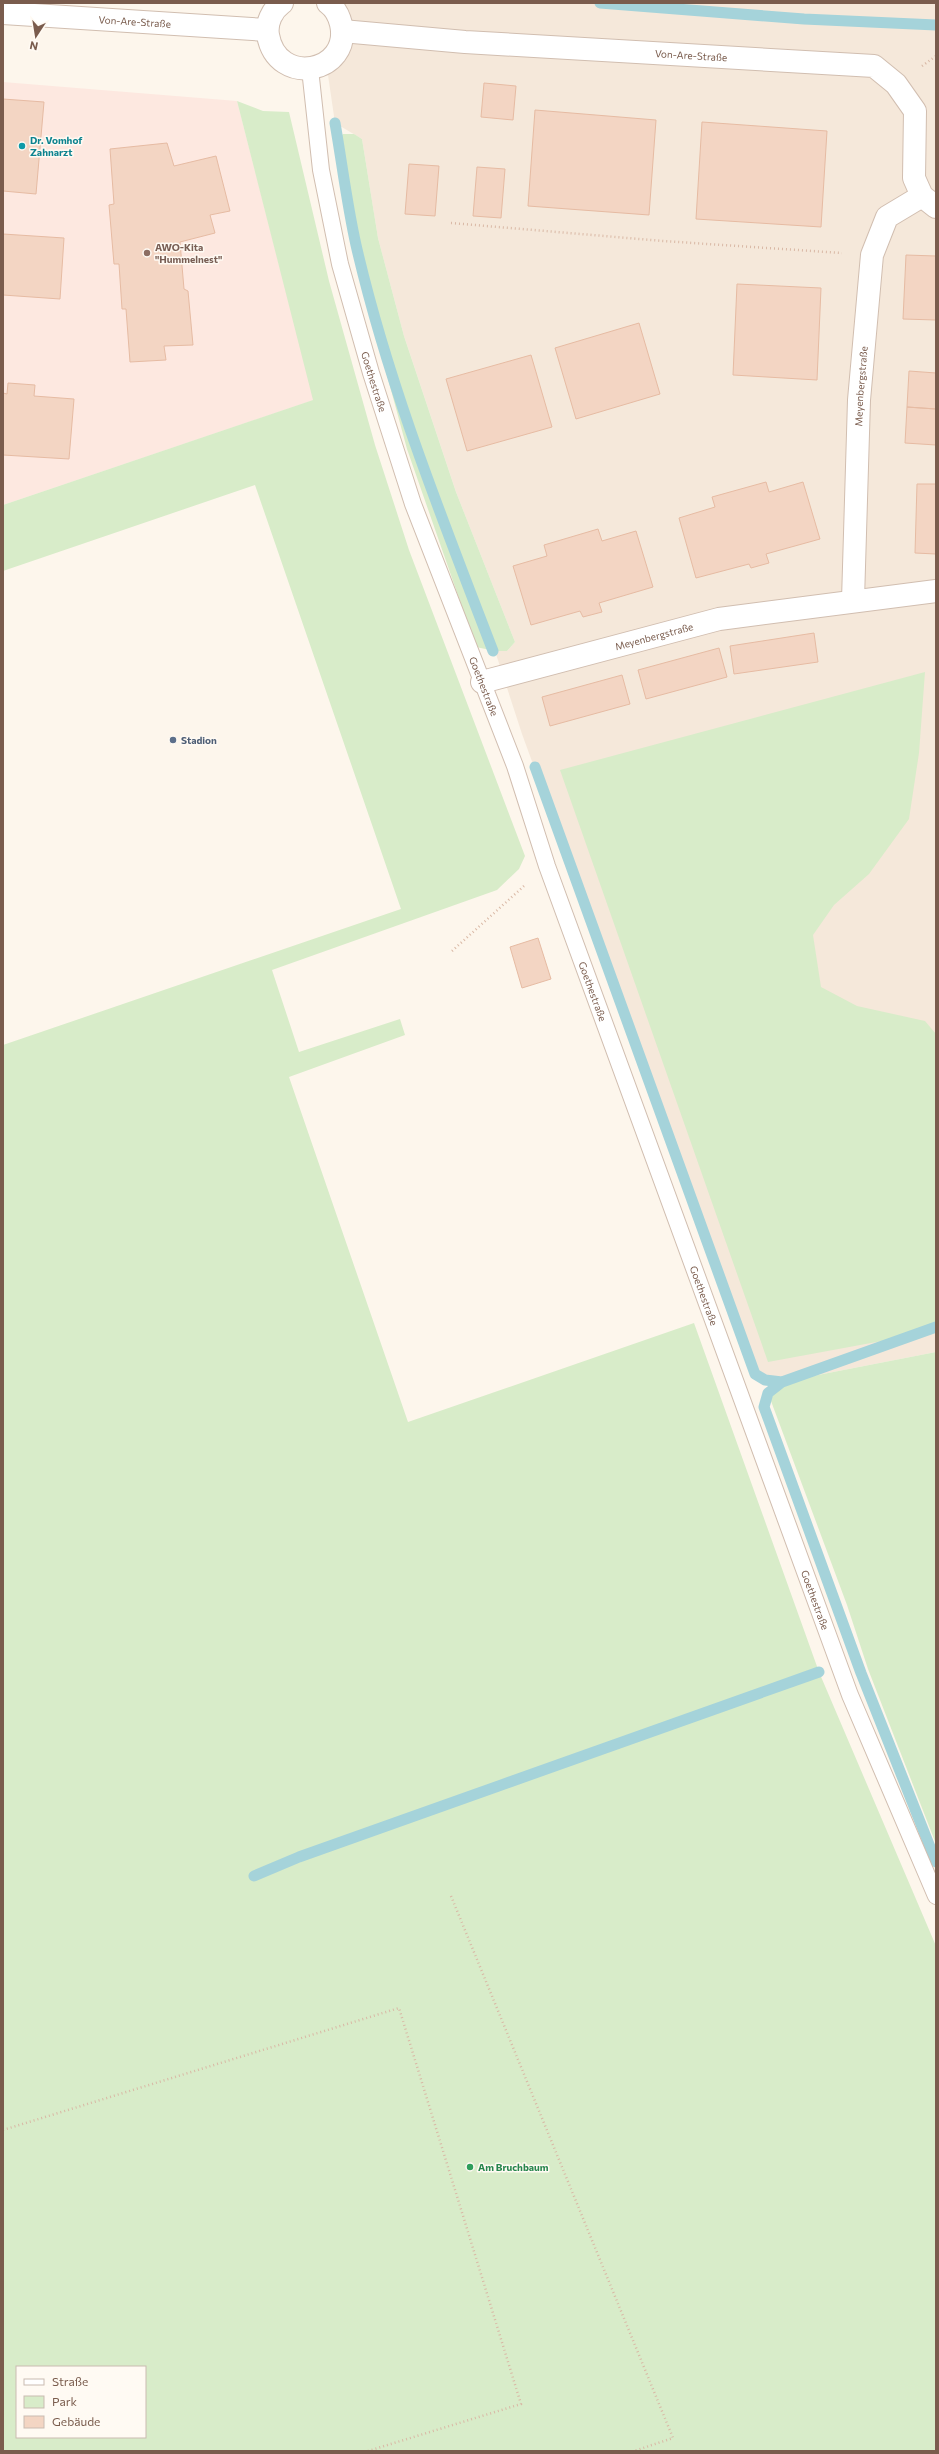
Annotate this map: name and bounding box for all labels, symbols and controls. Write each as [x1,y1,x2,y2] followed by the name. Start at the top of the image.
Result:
[98,13,171,30] street label: Von-Are-Straße
[16,16,56,56] north arrow
[28,39,39,53] text: N
[655,47,728,63] street label: Von-Are-Straße
[30,134,83,158] place label: Dr. Vomhof Zahnarzt
[17,141,27,151] marker: Dr. Vomhof Zahnarzt
[155,241,222,265] place label: AWO-Kita "Hummelnest"
[142,248,152,258] marker: AWO-Kita "Hummelnest"
[852,346,870,427] street label: Meyenbergstraße
[359,350,389,413] street label: Goethestraße
[614,620,694,652] street label: Meyenbergstraße
[467,655,501,718] street label: Goethestraße
[181,734,217,746] place label: Stadion
[168,735,178,745] marker: Stadion
[576,960,609,1023] street label: Goethestraße
[688,1264,720,1327] street label: Goethestraße
[799,1568,832,1632] street label: Goethestraße
[478,2161,549,2173] place label: Am Bruchbaum
[465,2162,475,2172] marker: Am Bruchbaum
[16,2366,146,2438] legend
[52,2374,88,2388] text: Straße
[52,2394,78,2408] text: Park
[52,2414,100,2428] text: Gebäude

